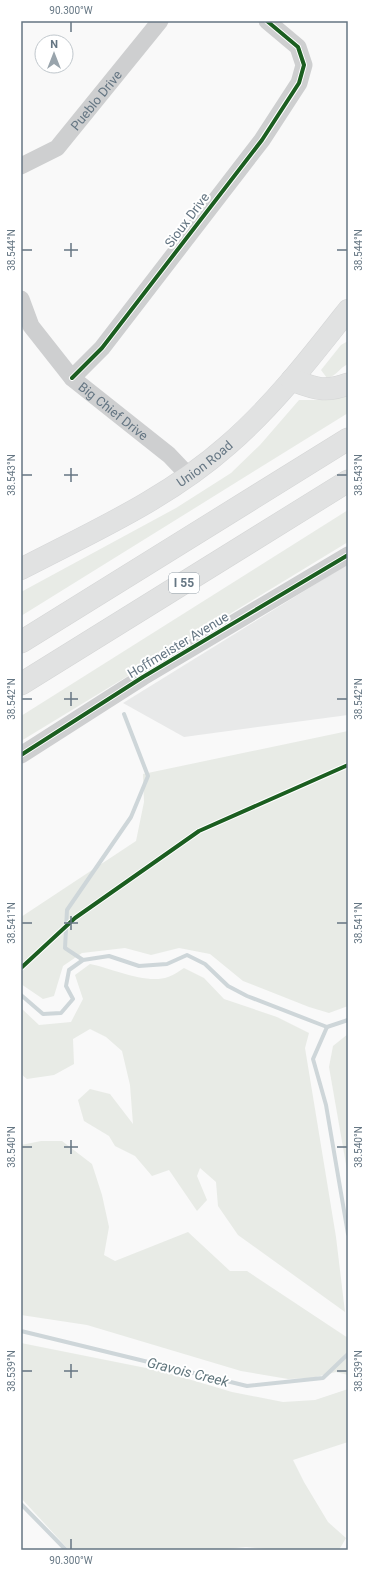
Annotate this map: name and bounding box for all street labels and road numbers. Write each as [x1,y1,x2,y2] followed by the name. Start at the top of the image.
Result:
[67,67,125,133] street label: Pueblo Drive
[162,190,212,250] street label: Sioux Drive
[76,379,151,443] street label: Big Chief Drive
[174,437,235,490] street label: Union Road
[169,573,199,593] road number: I 55
[125,609,231,681] street label: Hoffmeister Avenue

